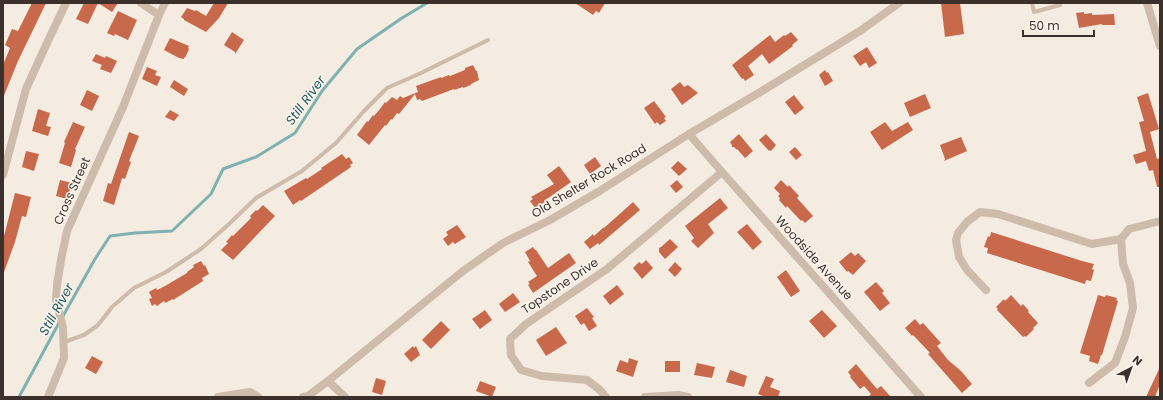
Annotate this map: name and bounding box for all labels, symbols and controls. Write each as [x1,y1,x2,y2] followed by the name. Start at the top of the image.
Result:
[1023,12,1094,38] scale bar
[1029,17,1060,34] text: 50 m
[281,71,331,129] water label: Still River
[528,140,649,222] street label: Old Shelter Rock Road
[49,154,94,227] street label: Cross Street
[772,212,857,304] street label: Woodside Avenue
[518,254,601,318] street label: Topstone Drive
[34,279,79,339] water label: Still River
[1111,348,1151,388] north arrow
[1129,352,1146,369] text: N

